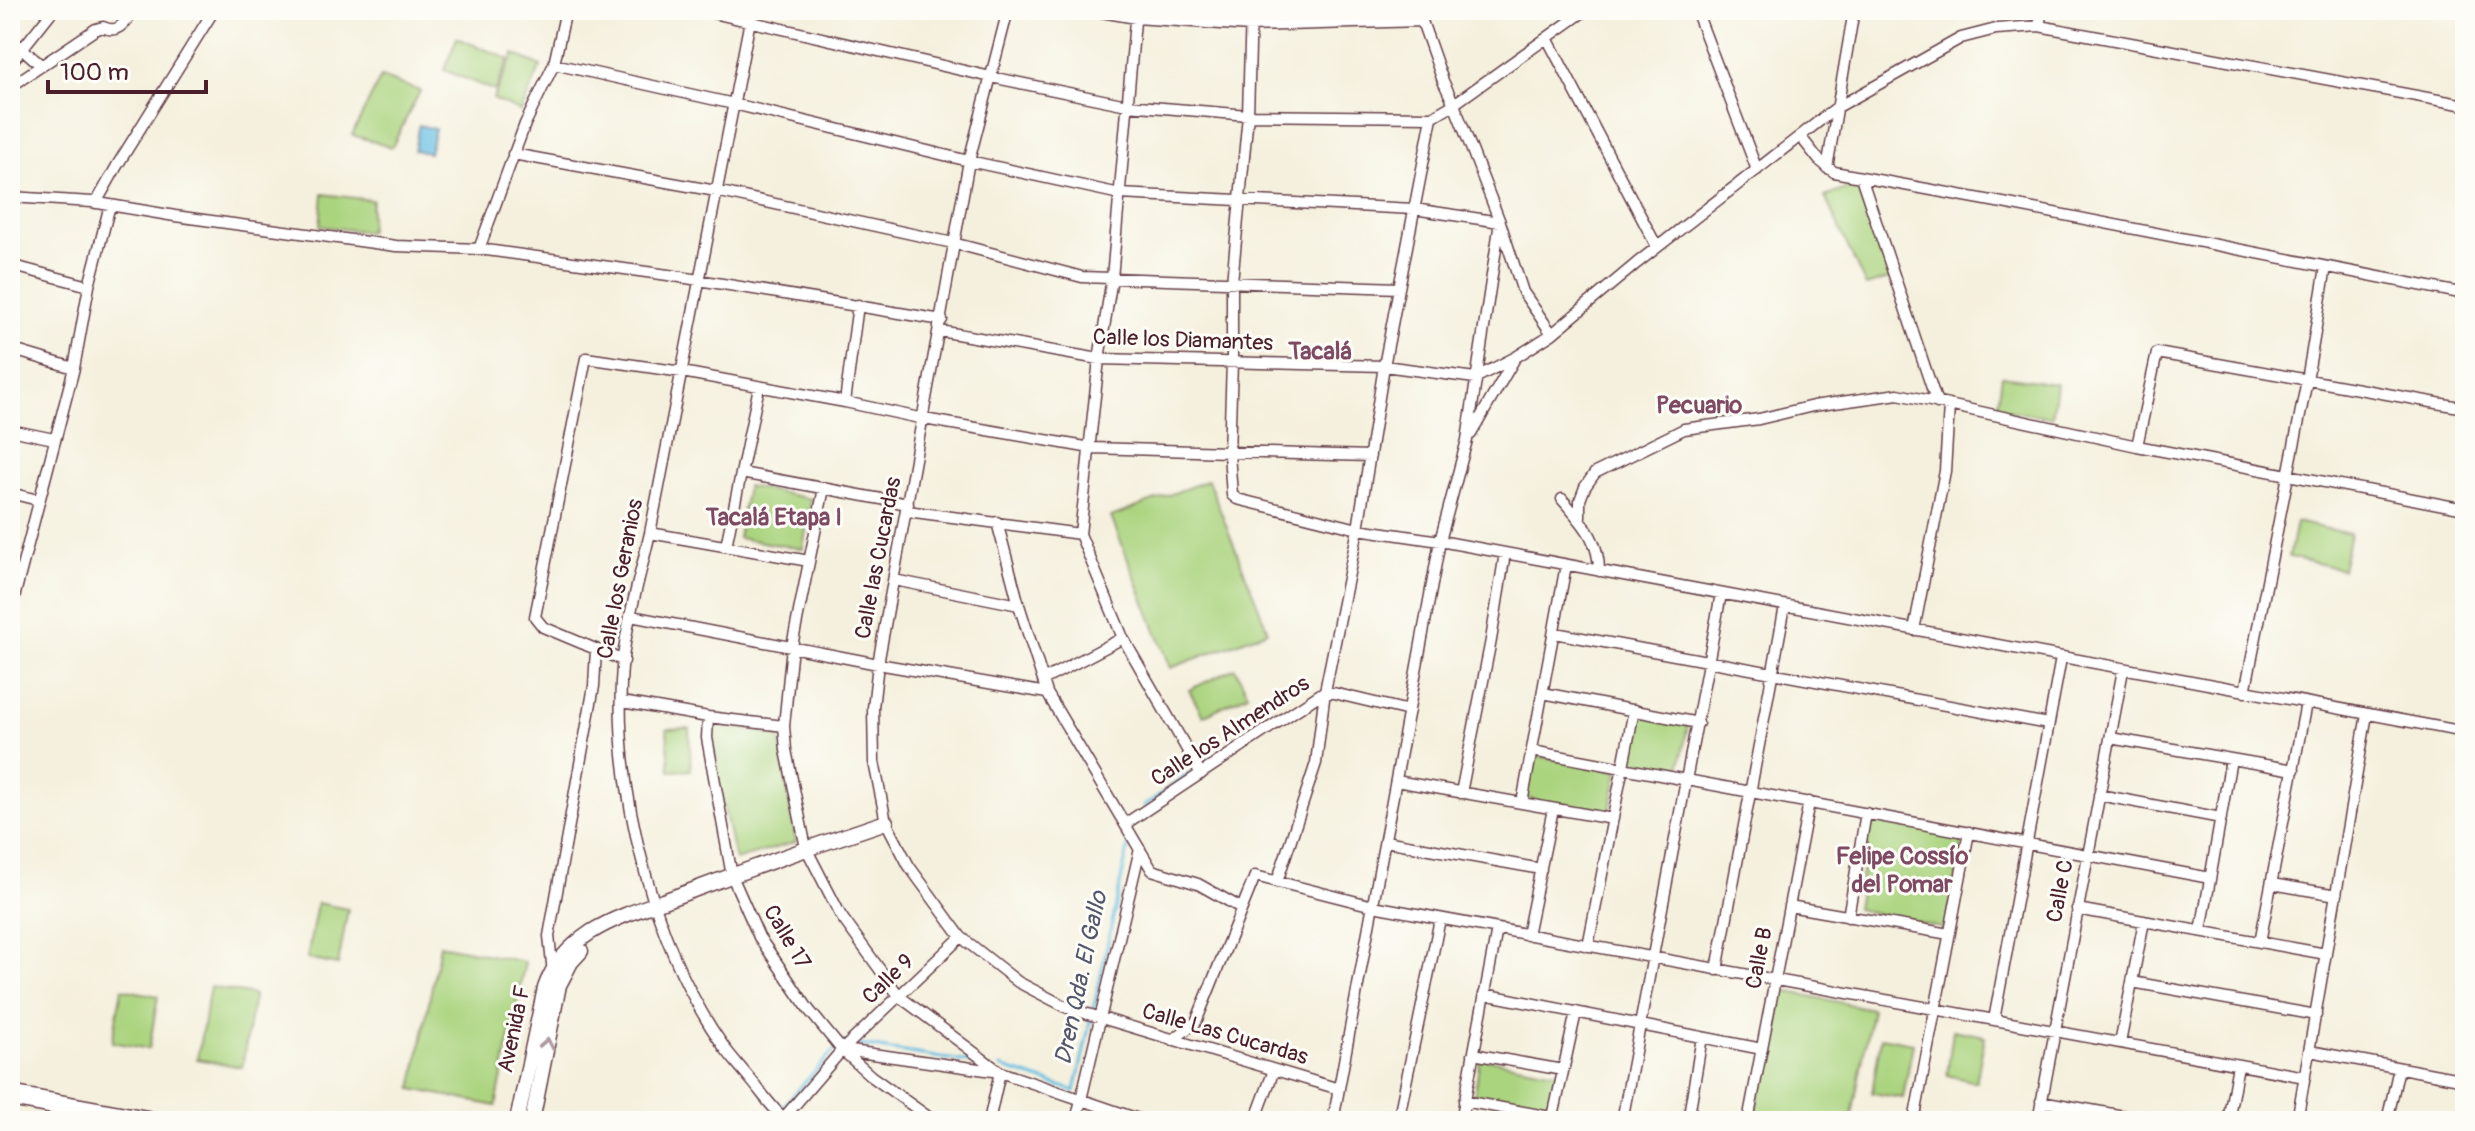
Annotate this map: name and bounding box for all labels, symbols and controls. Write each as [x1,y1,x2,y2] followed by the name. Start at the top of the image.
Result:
[48,44,206,94] scale bar
[60,58,129,87] text: 100 m
[1092,323,1274,357] street label: Calle los Diamantes
[1287,337,1352,366] district label: Tacalá
[1656,391,1742,420] district label: Pecuario
[849,475,907,641] street label: Calle las Cucardas
[591,496,649,661] street label: Calle los Geranios
[705,503,842,532] district label: Tacalá Etapa I
[1146,669,1315,793] street label: Calle los Almendros
[1836,842,1968,899] district label: Felipe Cossío del Pomar
[2040,857,2080,925] street label: Calle C
[1049,887,1114,1067] water label: Dren Qda. El Gallo
[757,900,817,975] street label: Calle 17
[1739,925,1779,991] street label: Calle B
[856,948,920,1010] street label: Calle 9
[491,983,537,1075] street label: Avenida F
[1139,997,1311,1071] street label: Calle Las Cucardas
[538,1038,555,1052] one-way arrow

